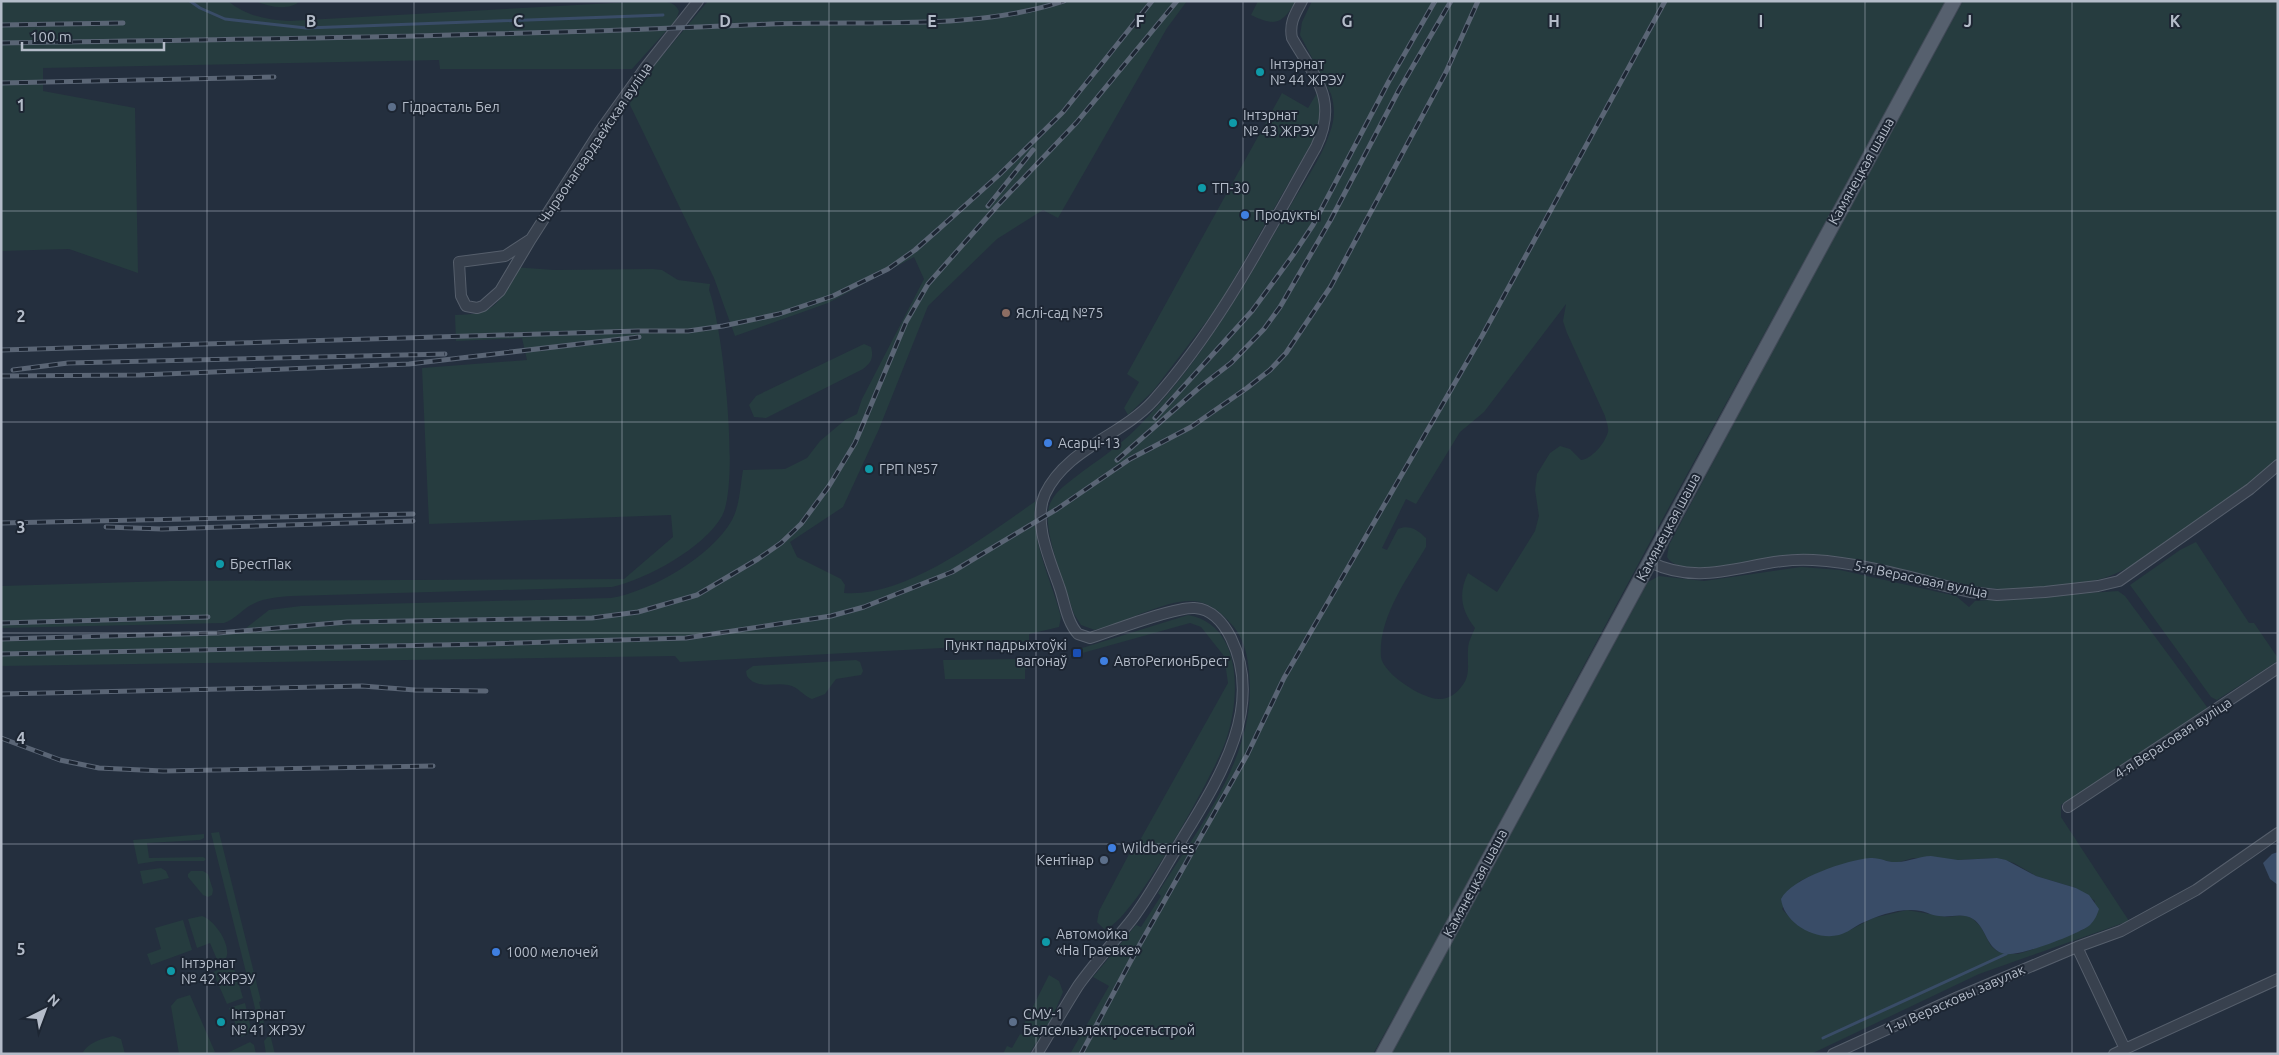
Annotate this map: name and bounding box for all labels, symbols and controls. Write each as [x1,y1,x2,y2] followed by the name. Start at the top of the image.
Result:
[306,12,316,30] text: B
[513,12,523,30] text: C
[719,12,731,30] text: D
[927,12,937,30] text: E
[1136,12,1145,30] text: F
[1341,12,1353,30] text: G
[1548,12,1560,30] text: H
[1759,12,1763,30] text: I
[1964,12,1972,30] text: J
[2170,12,2181,30] text: K
[22,20,165,52] scale bar
[30,28,72,45] text: 100 m
[1270,56,1344,88] place label: Інтэрнат № 44 ЖРЭУ
[535,59,655,227] street label: Чырвонагвардзейская вуліца
[1254,66,1266,78] marker: Інтэрнат № 44 ЖРЭУ
[16,96,26,114] text: 1
[402,99,500,115] place label: Гідрасталь Бел
[386,101,398,113] marker: Гідрасталь Бел
[1243,107,1317,139] place label: Інтэрнат № 43 ЖРЭУ
[1825,115,1897,227] street label: Камянецкая шаша
[1227,117,1239,129] marker: Інтэрнат № 43 ЖРЭУ
[1212,180,1249,196] place label: ТП-30
[1196,182,1208,194] marker: ТП-30
[1255,207,1320,223] place label: Продукты
[1239,209,1251,221] marker: Продукты
[1016,305,1103,321] place label: Яслі-сад №75
[16,307,26,325] text: 2
[1000,307,1012,319] marker: Яслі-сад №75
[1058,435,1120,451] place label: Асарці-13
[1042,437,1054,449] marker: Асарці-13
[879,461,938,477] place label: ГРП №57
[863,463,875,475] marker: ГРП №57
[1633,470,1703,584] street label: Камянецкая шаша
[16,518,26,536] text: 3
[230,556,292,572] place label: БрестПак
[1853,557,1989,601] street label: 5-я Верасовая вуліца
[214,558,226,570] marker: БрестПак
[945,637,1067,669] place label: Пункт падрыхтоўкі вагонаў
[1071,647,1083,659] marker: Пункт падрыхтоўкі вагонаў
[1114,653,1229,669] place label: АвтоРегионБрест
[1098,655,1110,667] marker: АвтоРегионБрест
[2112,694,2234,782] street label: 4-я Верасовая вуліца
[16,729,26,747] text: 4
[1440,826,1510,940] street label: Камянецкая шаша
[1122,840,1194,856] place label: Wildberries
[1106,842,1118,854] marker: Wildberries
[1037,852,1094,868] place label: Кентінар
[1098,854,1110,866] marker: Кентінар
[1056,926,1141,958] place label: Автомойка «На Граевке»
[1040,936,1052,948] marker: Автомойка «На Граевке»
[16,940,26,958] text: 5
[506,944,598,960] place label: 1000 мелочей
[490,946,502,958] marker: 1000 мелочей
[181,955,255,987] place label: Інтэрнат № 42 ЖРЭУ
[1883,961,2027,1037] street label: 1-ы Верасковы завулак
[165,965,177,977] marker: Інтэрнат № 42 ЖРЭУ
[20,985,70,1035] north arrow
[44,991,63,1010] text: N
[231,1006,305,1038] place label: Інтэрнат № 41 ЖРЭУ
[1023,1006,1195,1038] place label: СМУ-1 Белсельэлектросетьстрой
[215,1016,227,1028] marker: Інтэрнат № 41 ЖРЭУ
[1007,1016,1019,1028] marker: СМУ-1 Белсельэлектросетьстрой

